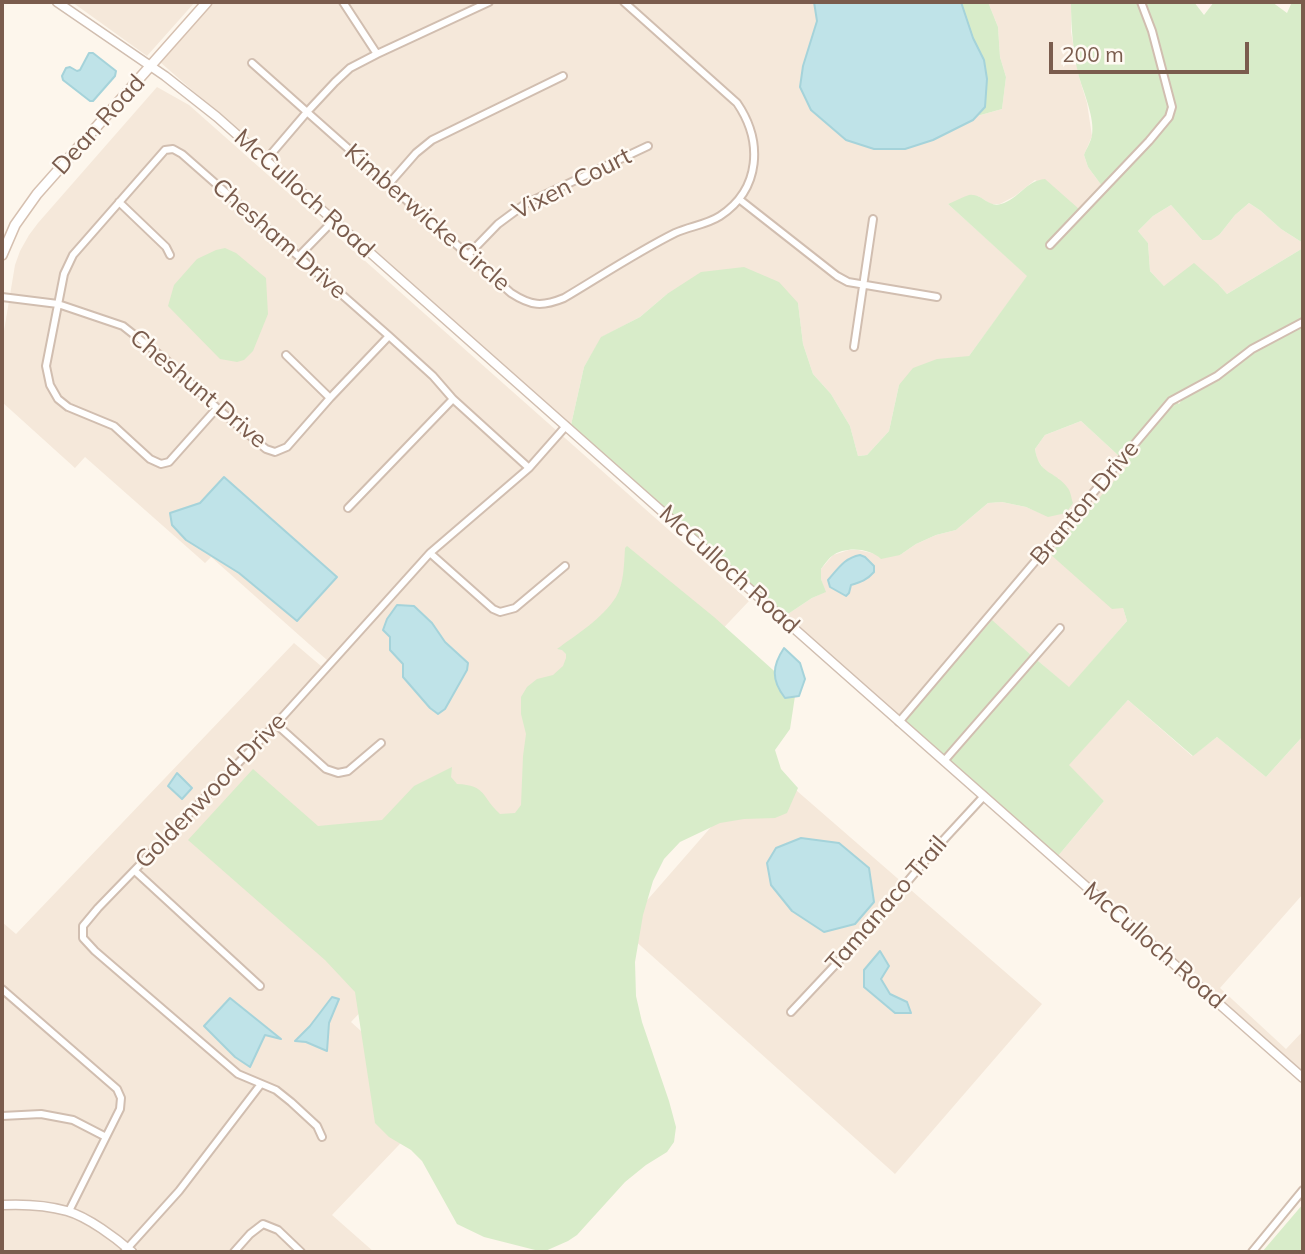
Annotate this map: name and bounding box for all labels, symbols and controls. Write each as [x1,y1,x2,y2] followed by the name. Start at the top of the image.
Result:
[1053,28,1252,72] scale bar
[1062,41,1124,67] text: 200 m
[47,69,151,181] street label: Dean Road
[228,124,380,264] street label: McCulloch Road
[338,138,516,298] street label: Kimberwicke Circle
[508,142,636,226] street label: Vixen Court
[206,173,352,305] street label: Chesham Drive
[124,323,272,455] street label: Cheshunt Drive
[1025,435,1145,571] street label: Branton Drive
[653,500,805,640] street label: McCulloch Road
[129,707,293,875] street label: Goldenwood Drive
[820,831,954,977] street label: Tamanaco Trail
[1077,877,1231,1015] street label: McCulloch Road

